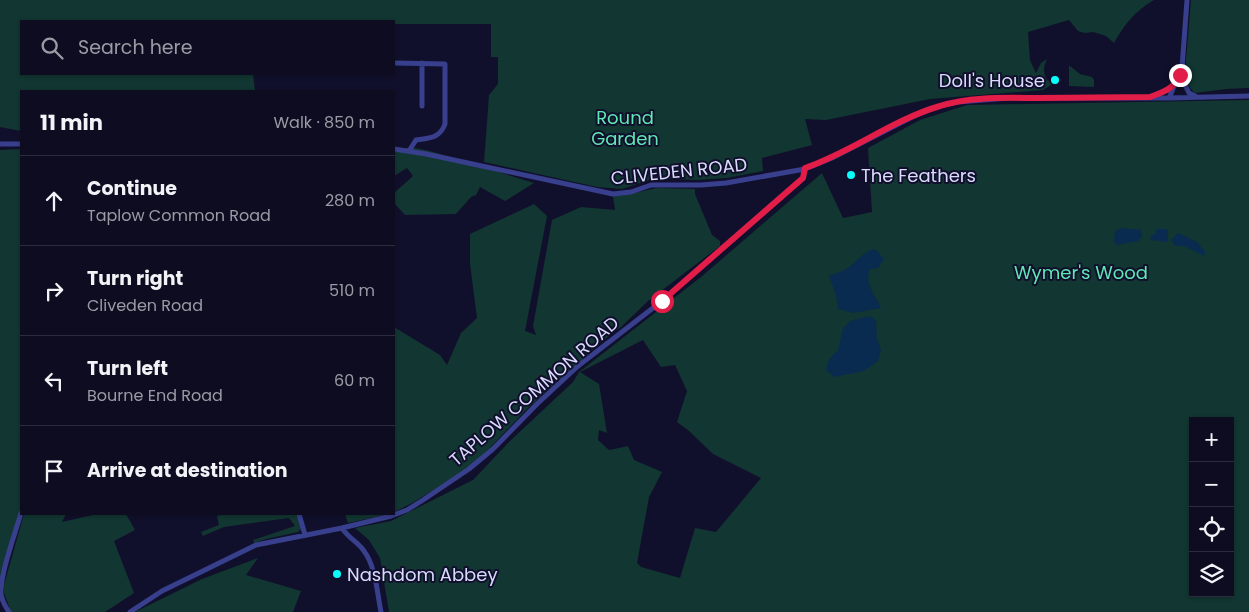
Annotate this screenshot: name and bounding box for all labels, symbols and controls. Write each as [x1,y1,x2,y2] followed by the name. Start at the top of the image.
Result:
[20,20,395,75] search box
[38,34,66,62] icon: search
[78,34,192,61] text: Search here
[1169,64,1192,87] route end
[939,68,1045,93] place label: Doll's House
[1049,74,1061,86] marker: Doll's House
[591,105,659,151] park label: Round Garden
[40,108,103,137] text: 11 min
[274,111,375,134] text: Walk · 850 m
[610,151,748,191] street label: CLIVEDEN ROAD
[861,163,976,188] place label: The Feathers
[845,169,857,181] marker: The Feathers
[87,175,177,202] text: Continue
[40,187,68,215] icon: ahead
[325,189,375,212] text: 280 m
[87,204,271,227] text: Taplow Common Road
[1014,260,1148,285] park label: Wymer's Wood
[87,265,183,292] text: Turn right
[40,277,68,305] icon: right
[329,279,375,302] text: 510 m
[651,290,674,313] route start
[87,294,203,317] text: Cliveden Road
[444,310,624,472] street label: TAPLOW COMMON ROAD
[87,355,168,382] text: Turn left
[40,367,68,395] icon: left
[334,369,375,392] text: 60 m
[87,384,223,407] text: Bourne End Road
[1189,417,1234,597] map controls
[1189,417,1234,462] button: +
[40,457,68,485] icon: arrive
[87,457,288,484] text: Arrive at destination
[1189,462,1234,507] button: −
[1189,507,1234,552] button: locate
[1189,552,1234,597] button: layers
[347,562,498,587] place label: Nashdom Abbey
[331,568,343,580] marker: Nashdom Abbey

